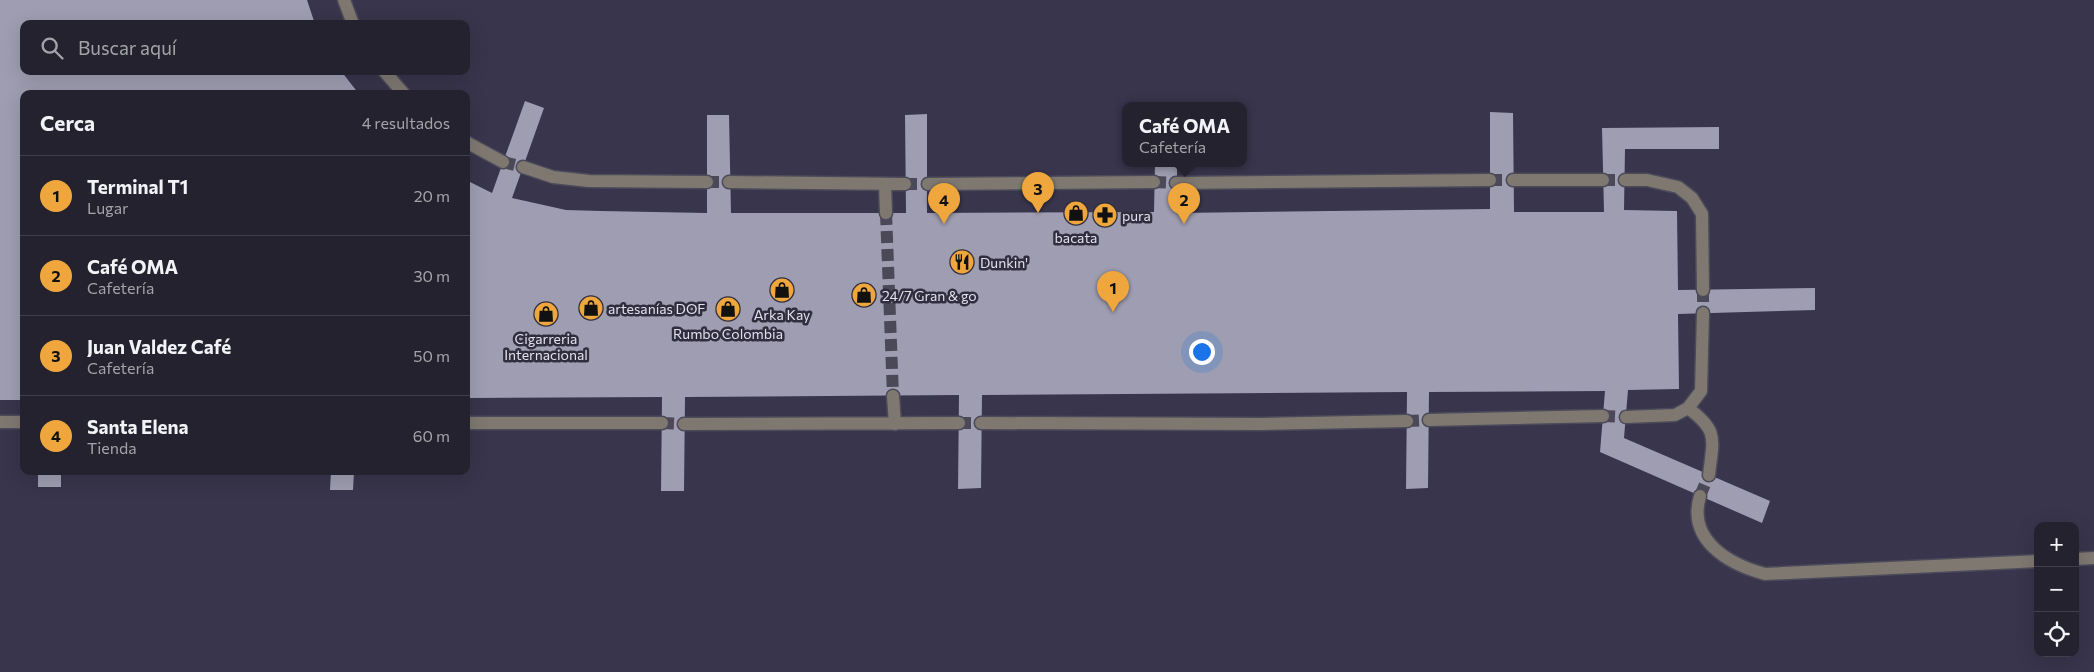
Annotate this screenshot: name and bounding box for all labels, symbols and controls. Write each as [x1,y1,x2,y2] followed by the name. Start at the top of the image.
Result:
[20,20,470,75] search box
[38,34,66,62] icon: search
[78,36,177,59] text: Buscar aquí
[1122,102,1247,167] popup
[40,110,95,135] text: Cerca
[362,113,450,132] text: 4 resultados
[1139,114,1230,137] text: Café OMA
[1139,137,1206,156] text: Cafetería
[1022,172,1054,213] pin: 3
[87,175,188,198] text: Terminal T1
[928,183,960,224] pin: 4
[1168,183,1200,224] pin: 2
[52,186,60,205] text: 1
[414,186,450,205] text: 20 m
[87,198,128,217] text: Lugar
[1063,200,1089,226] shop icon: bacata
[1092,202,1118,228] pharmacy icon: pura
[1122,207,1151,224] place label: pura
[1055,229,1097,246] place label: bacata
[949,249,975,275] restaurant icon: Dunkin'
[980,254,1028,271] place label: Dunkin'
[87,255,178,278] text: Café OMA
[51,266,61,285] text: 2
[413,266,450,285] text: 30 m
[1097,271,1129,312] pin: 1
[769,277,795,303] shop icon: Arka Kay
[87,278,154,297] text: Cafetería
[851,282,877,308] shop icon: 24/7 Gran & go
[882,287,977,304] place label: 24/7 Gran & go
[578,295,604,321] shop icon: artesanías DOF
[715,296,741,322] shop icon: Rumbo Colombia
[608,300,705,317] place label: artesanías DOF
[533,301,559,327] shop icon: Cigarreria Internacional
[754,306,810,323] place label: Arka Kay
[673,325,783,342] place label: Rumbo Colombia
[504,330,588,363] place label: Cigarreria Internacional
[87,335,231,358] text: Juan Valdez Café
[1189,339,1215,365] your location
[51,346,61,365] text: 3
[413,346,450,365] text: 50 m
[87,358,154,377] text: Cafetería
[87,415,189,438] text: Santa Elena
[51,426,61,445] text: 4
[413,426,450,445] text: 60 m
[87,438,137,457] text: Tienda
[2034,522,2079,657] map controls
[2034,522,2079,567] button: +
[2034,567,2079,612] button: −
[2034,612,2079,657] button: locate

